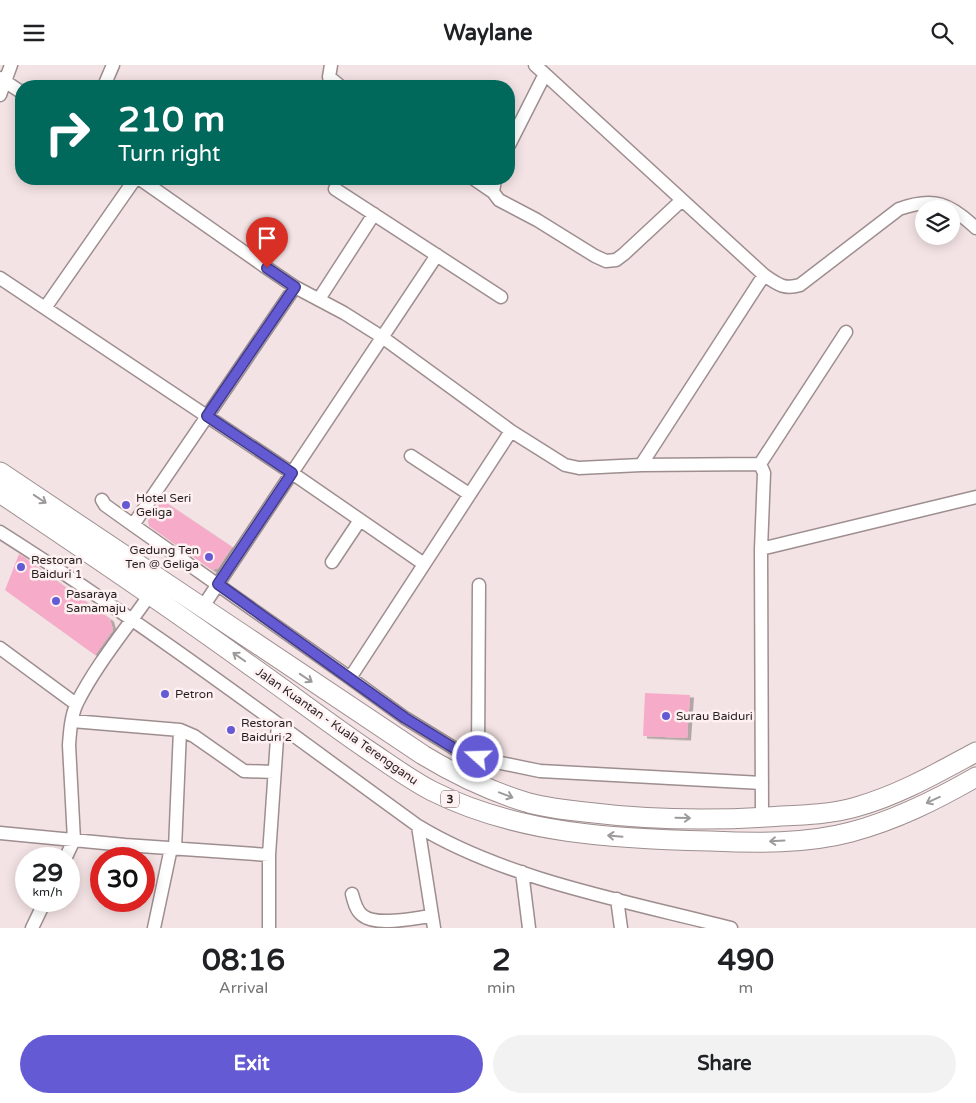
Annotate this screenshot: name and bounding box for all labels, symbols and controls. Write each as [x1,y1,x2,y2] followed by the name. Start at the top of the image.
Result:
[20,19,48,47] icon: menu
[928,19,956,47] icon: search
[443,20,533,46] text: Waylane
[118,99,225,141] text: 210 m
[35,100,100,165] icon: right
[118,141,220,167] text: Turn right
[915,200,960,245] map controls
[915,200,960,245] button: layers
[246,217,288,268] pin
[253,224,281,252] icon: arrive
[136,491,191,519] place label: Hotel Seri Geliga
[33,494,47,504] one-way arrow
[120,499,132,511] marker: Hotel Seri Geliga
[125,543,199,571] place label: Gedung Ten Ten @ Geliga
[203,551,215,563] marker: Gedung Ten Ten @ Geliga
[31,553,83,581] place label: Restoran Baiduri 1
[15,561,27,573] marker: Restoran Baiduri 1
[66,587,126,615] place label: Pasaraya Samamaju
[50,595,62,607] marker: Pasaraya Samamaju
[232,652,246,662] one-way arrow
[253,664,421,788] street label: Jalan Kuantan - Kuala Terengganu
[299,673,313,683] one-way arrow
[175,687,213,701] place label: Petron
[159,688,171,700] marker: Petron
[676,709,753,723] place label: Surau Baiduri
[660,710,672,722] marker: Surau Baiduri
[241,716,293,744] place label: Restoran Baiduri 2
[225,724,237,736] marker: Restoran Baiduri 2
[451,730,503,782] position arrow
[441,791,459,807] road number: 3
[498,791,513,800] one-way arrow
[926,796,941,806] one-way arrow
[675,813,691,823] one-way arrow
[607,831,623,841] one-way arrow
[770,836,786,845] one-way arrow
[90,847,155,912] speed limit sign: 30
[32,858,63,888] text: 29
[32,885,63,899] text: km/h
[202,942,285,979] text: 08:16
[492,942,511,979] text: 2
[718,942,774,979] text: 490
[219,978,268,998] text: Arrival
[487,978,516,998] text: min
[738,978,753,998] text: m
[20,1035,483,1093] button: Exit
[493,1035,956,1093] button: Share

